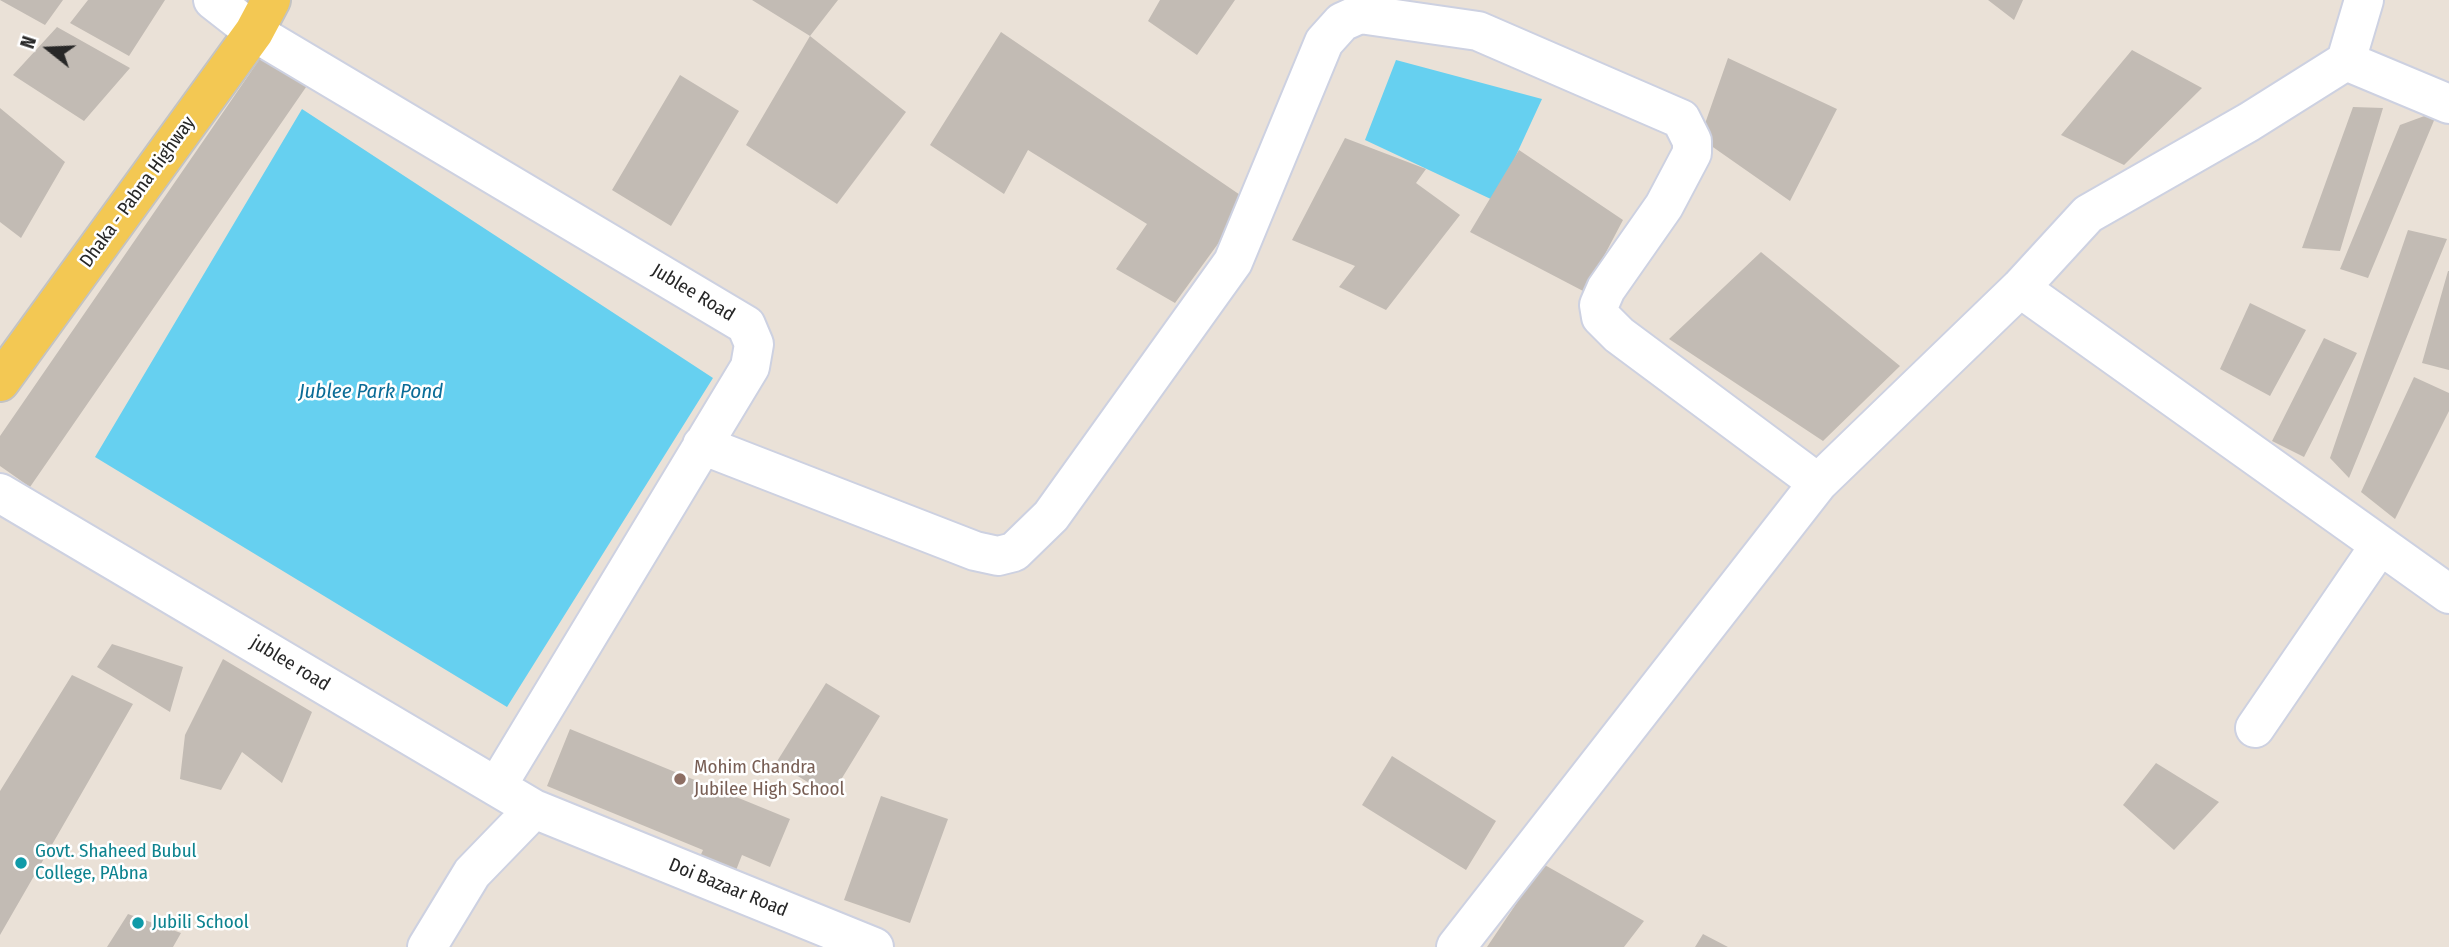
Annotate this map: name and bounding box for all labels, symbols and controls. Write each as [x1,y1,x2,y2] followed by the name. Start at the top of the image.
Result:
[14,14,84,84] north arrow
[16,33,41,51] text: N
[76,112,200,272] street label: Dhaka - Pabna Highway
[647,259,739,327] street label: Jublee Road
[299,379,443,405] water label: Jublee Park Pond
[246,631,334,697] street label: jublee road
[694,757,844,801] place label: Mohim Chandra Jubilee High School
[672,771,688,787] marker: Mohim Chandra Jubilee High School
[35,841,197,885] place label: Govt. Shaheed Bubul College, PAbna
[665,854,791,922] street label: Doi Bazaar Road
[13,855,29,871] marker: Govt. Shaheed Bubul College, PAbna
[152,912,249,934] place label: Jubili School
[130,915,146,931] marker: Jubili School

